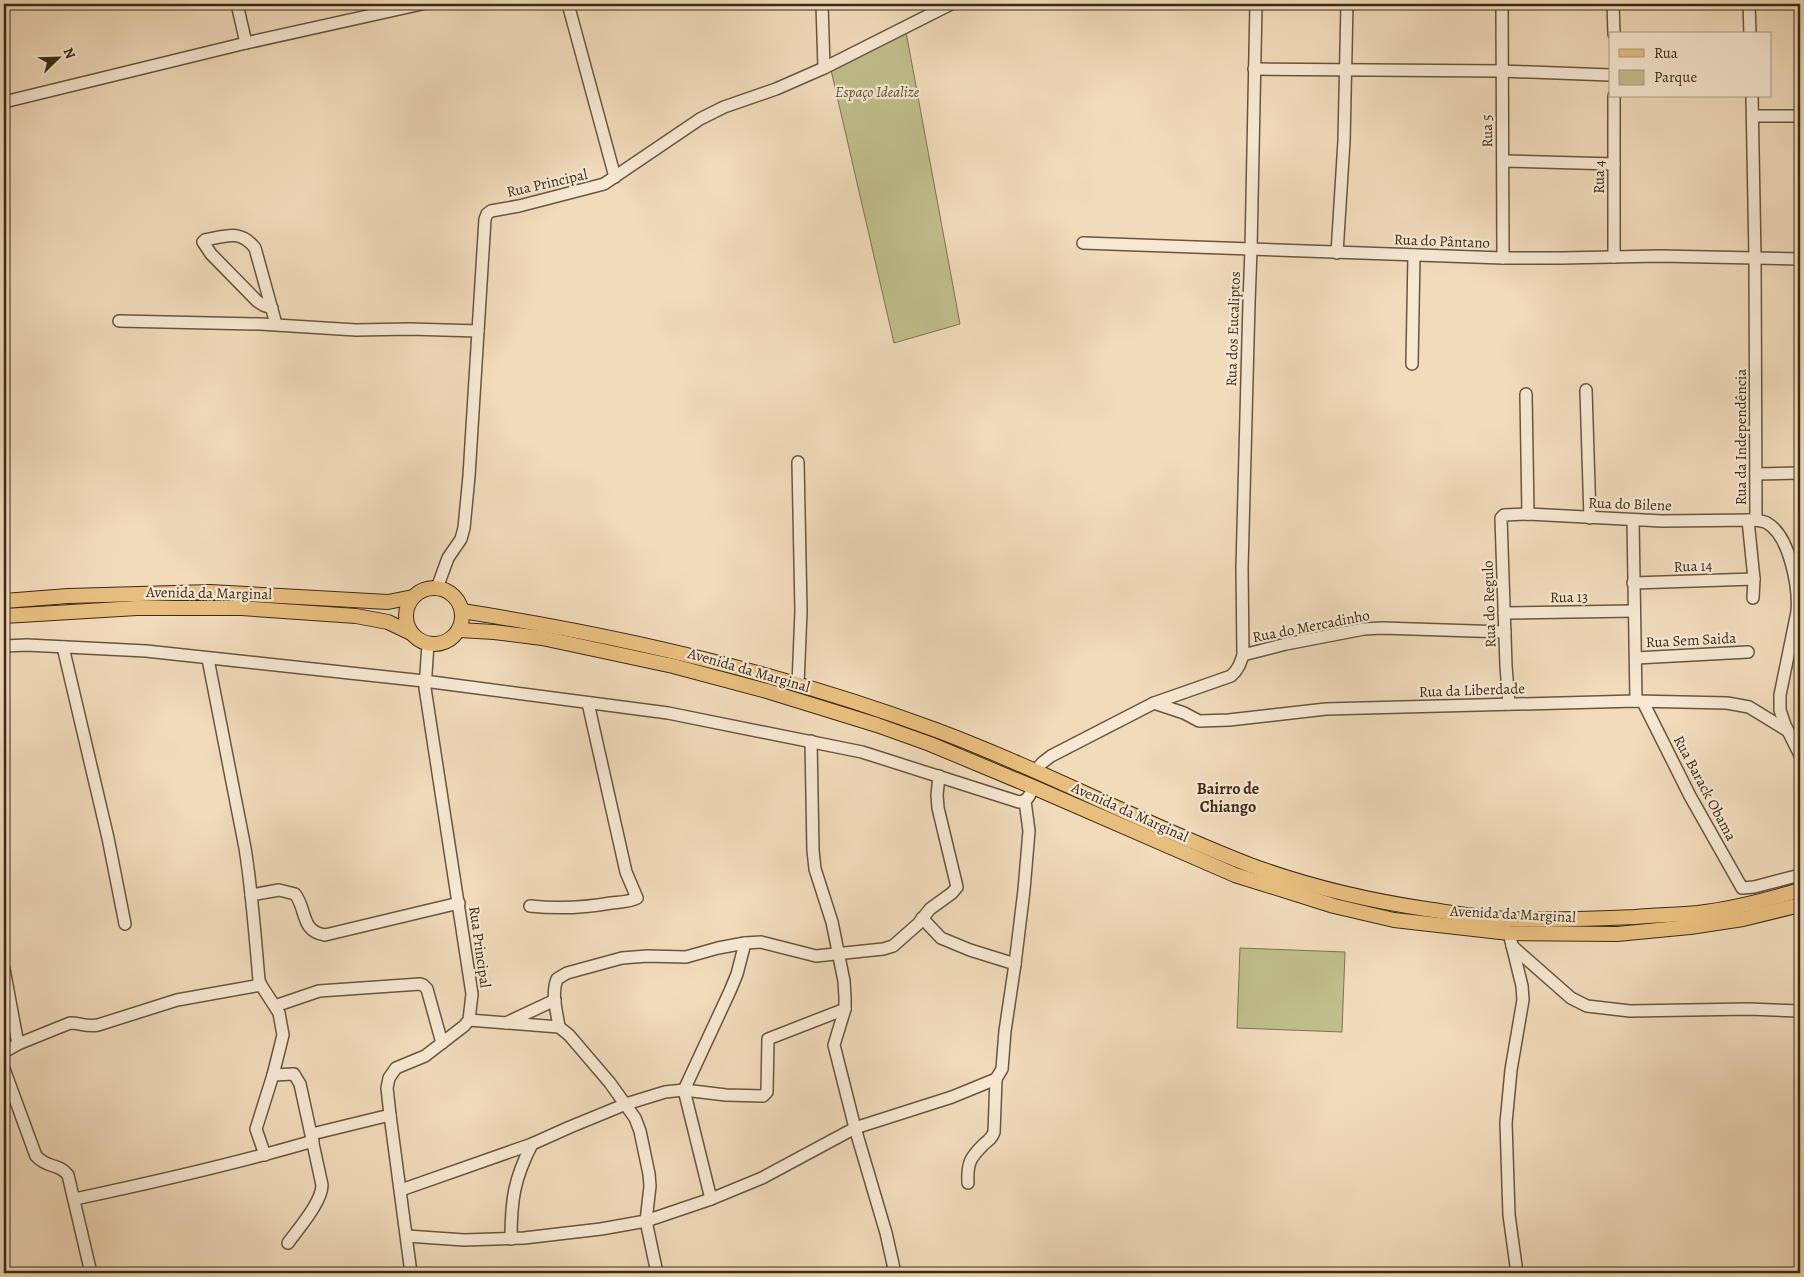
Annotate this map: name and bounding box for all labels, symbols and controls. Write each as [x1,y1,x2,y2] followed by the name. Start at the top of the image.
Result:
[32,32,82,82] north arrow
[1609,32,1772,98] legend
[1654,43,1678,63] text: Rua
[59,45,80,62] text: N
[1654,67,1697,87] text: Parque
[835,82,920,102] park label: Espaço Idealize
[1477,114,1497,148] street label: Rua 5
[1589,160,1609,194] street label: Rua 4
[505,164,590,202] street label: Rua Principal
[1394,229,1490,253] street label: Rua do Pântano
[1221,271,1245,387] street label: Rua dos Eucaliptos
[1731,369,1751,505] street label: Rua da Independência
[1588,493,1672,515] street label: Rua do Bilene
[1673,555,1713,577] street label: Rua 14
[1477,560,1501,648] street label: Rua do Regulo
[145,582,272,604] street label: Avenida da Marginal
[1550,587,1588,607] street label: Rua 13
[1251,605,1371,647] street label: Rua do Mercadinho
[1645,628,1737,652] street label: Rua Sem Saida
[685,643,813,697] street label: Avenida da Marginal
[1418,678,1526,702] street label: Rua da Liberdade
[1669,732,1741,844] street label: Rua Barack Obama
[1067,777,1192,847] street label: Avenida da Marginal
[1197,778,1259,818] district label: Bairro de Chiango
[1449,901,1577,927] street label: Avenida da Marginal
[464,905,496,989] street label: Rua Principal

